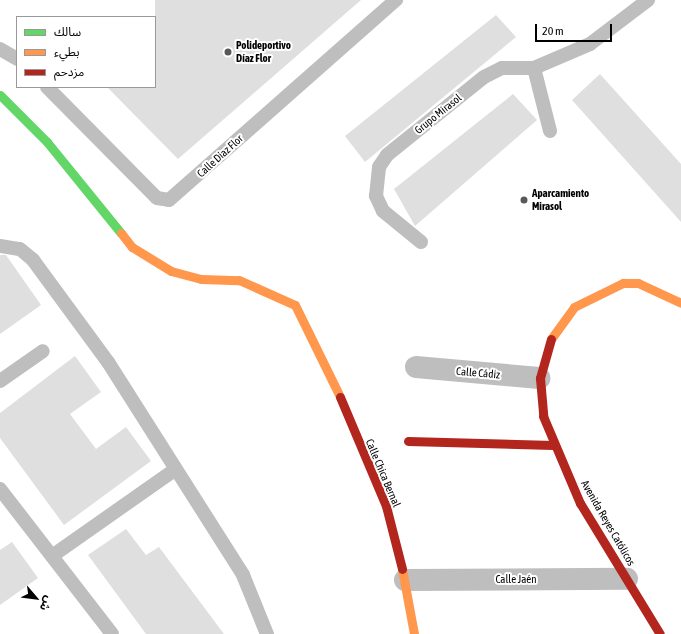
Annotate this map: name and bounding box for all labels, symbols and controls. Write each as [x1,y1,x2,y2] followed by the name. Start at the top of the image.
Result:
[16,16,156,88] legend
[537,16,614,42] scale bar
[542,24,564,38] text: 20 m
[54,25,81,39] text: سالك
[236,39,291,65] place label: Polideportivo Díaz Flor
[54,45,80,59] text: بطيء
[223,47,233,57] marker: Polideportivo Díaz Flor
[54,65,84,79] text: مزدحم
[412,91,464,137] street label: Grupo Mirasol
[194,132,246,180] street label: Calle Diaz Flor
[532,187,589,213] place label: Aparcamiento Mirasol
[519,195,529,205] marker: Aparcamiento Mirasol
[455,365,501,381] street label: Calle Cádiz
[363,437,403,509] street label: Calle Chica Bernal
[578,478,638,568] street label: Avenida Reyes Católicos
[495,572,537,586] street label: Calle Jaén
[16,578,56,618] north arrow
[38,594,55,613] text: ش

